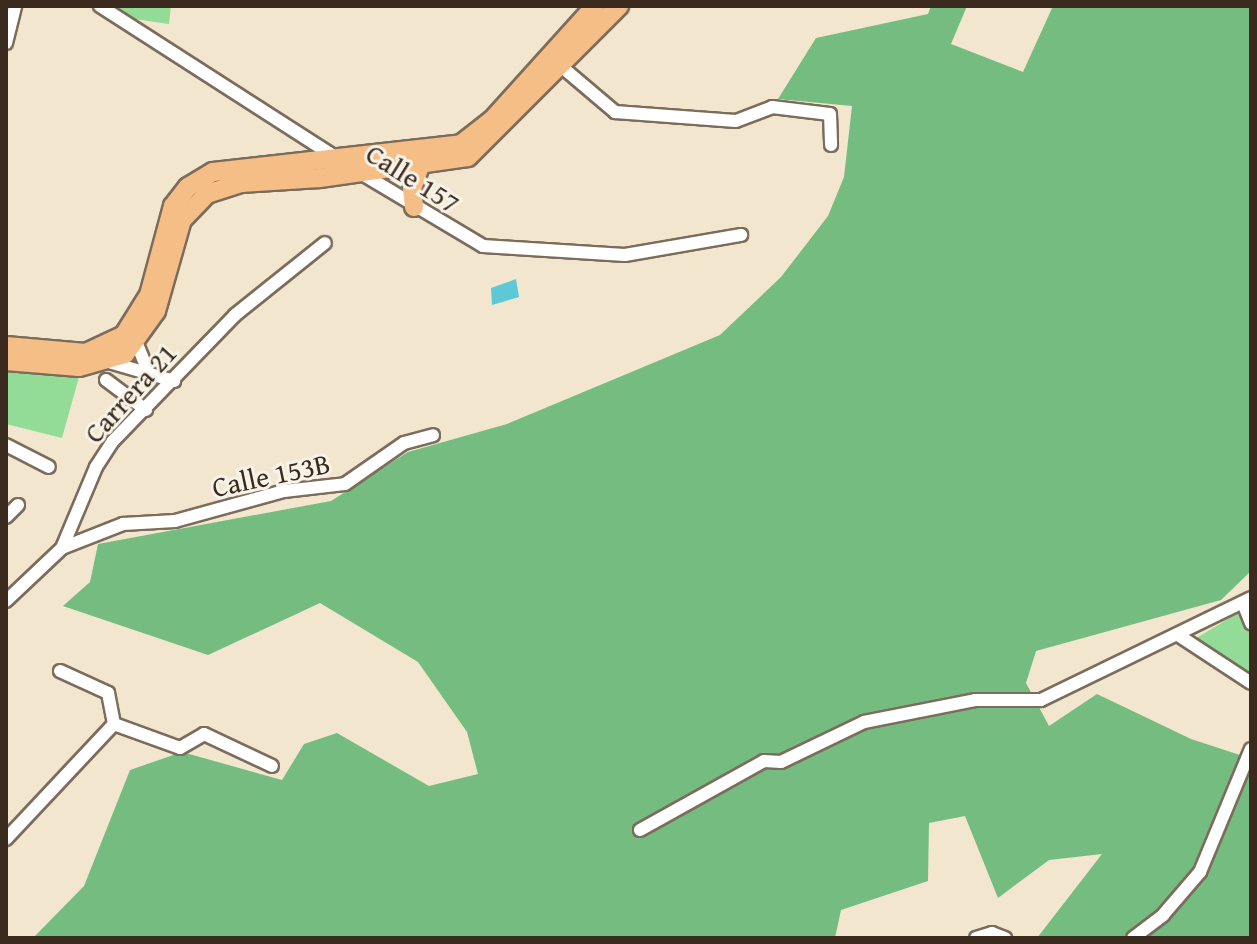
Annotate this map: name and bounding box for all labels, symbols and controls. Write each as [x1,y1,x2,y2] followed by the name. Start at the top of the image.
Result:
[360,136,466,220] street label: Calle 157
[77,336,183,450] street label: Carrera 21
[209,446,333,504] street label: Calle 153B

